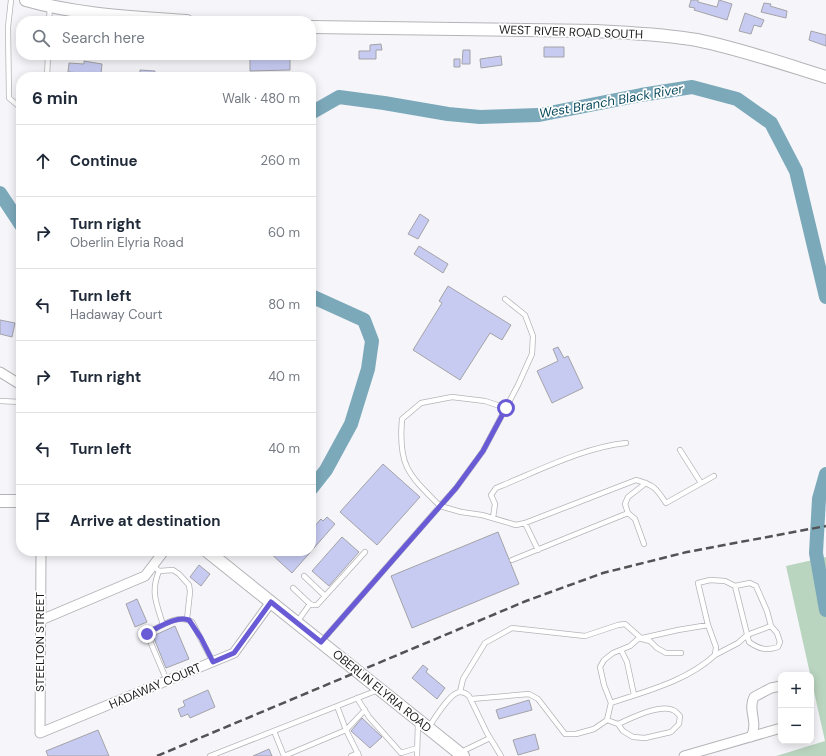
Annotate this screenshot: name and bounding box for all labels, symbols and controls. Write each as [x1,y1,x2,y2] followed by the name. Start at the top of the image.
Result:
[16,16,316,60] search box
[499,21,643,43] street label: WEST RIVER ROAD SOUTH
[30,27,52,49] icon: search
[62,28,145,48] text: Search here
[538,80,686,122] water label: West Branch Black River
[32,87,78,109] text: 6 min
[222,90,300,107] text: Walk · 480 m
[32,150,54,172] icon: ahead
[70,151,138,171] text: Continue
[260,152,300,169] text: 260 m
[70,214,141,234] text: Turn right
[32,222,54,244] icon: right
[268,224,300,241] text: 60 m
[70,234,184,251] text: Oberlin Elyria Road
[70,286,131,306] text: Turn left
[32,294,54,316] icon: left
[268,296,300,313] text: 80 m
[70,306,163,323] text: Hadaway Court
[32,366,54,388] icon: right
[70,367,141,387] text: Turn right
[268,368,300,385] text: 40 m
[497,399,515,417] route start
[32,438,54,460] icon: left
[70,439,131,459] text: Turn left
[268,440,300,457] text: 40 m
[32,510,54,532] icon: arrive
[70,511,221,531] text: Arrive at destination
[32,592,48,692] street label: STEELTON STREET
[138,625,156,643] route end
[329,646,435,736] street label: OBERLIN ELYRIA ROAD
[107,659,204,713] street label: HADAWAY COURT
[778,672,814,744] map controls
[778,672,814,708] button: +
[778,708,814,744] button: −

